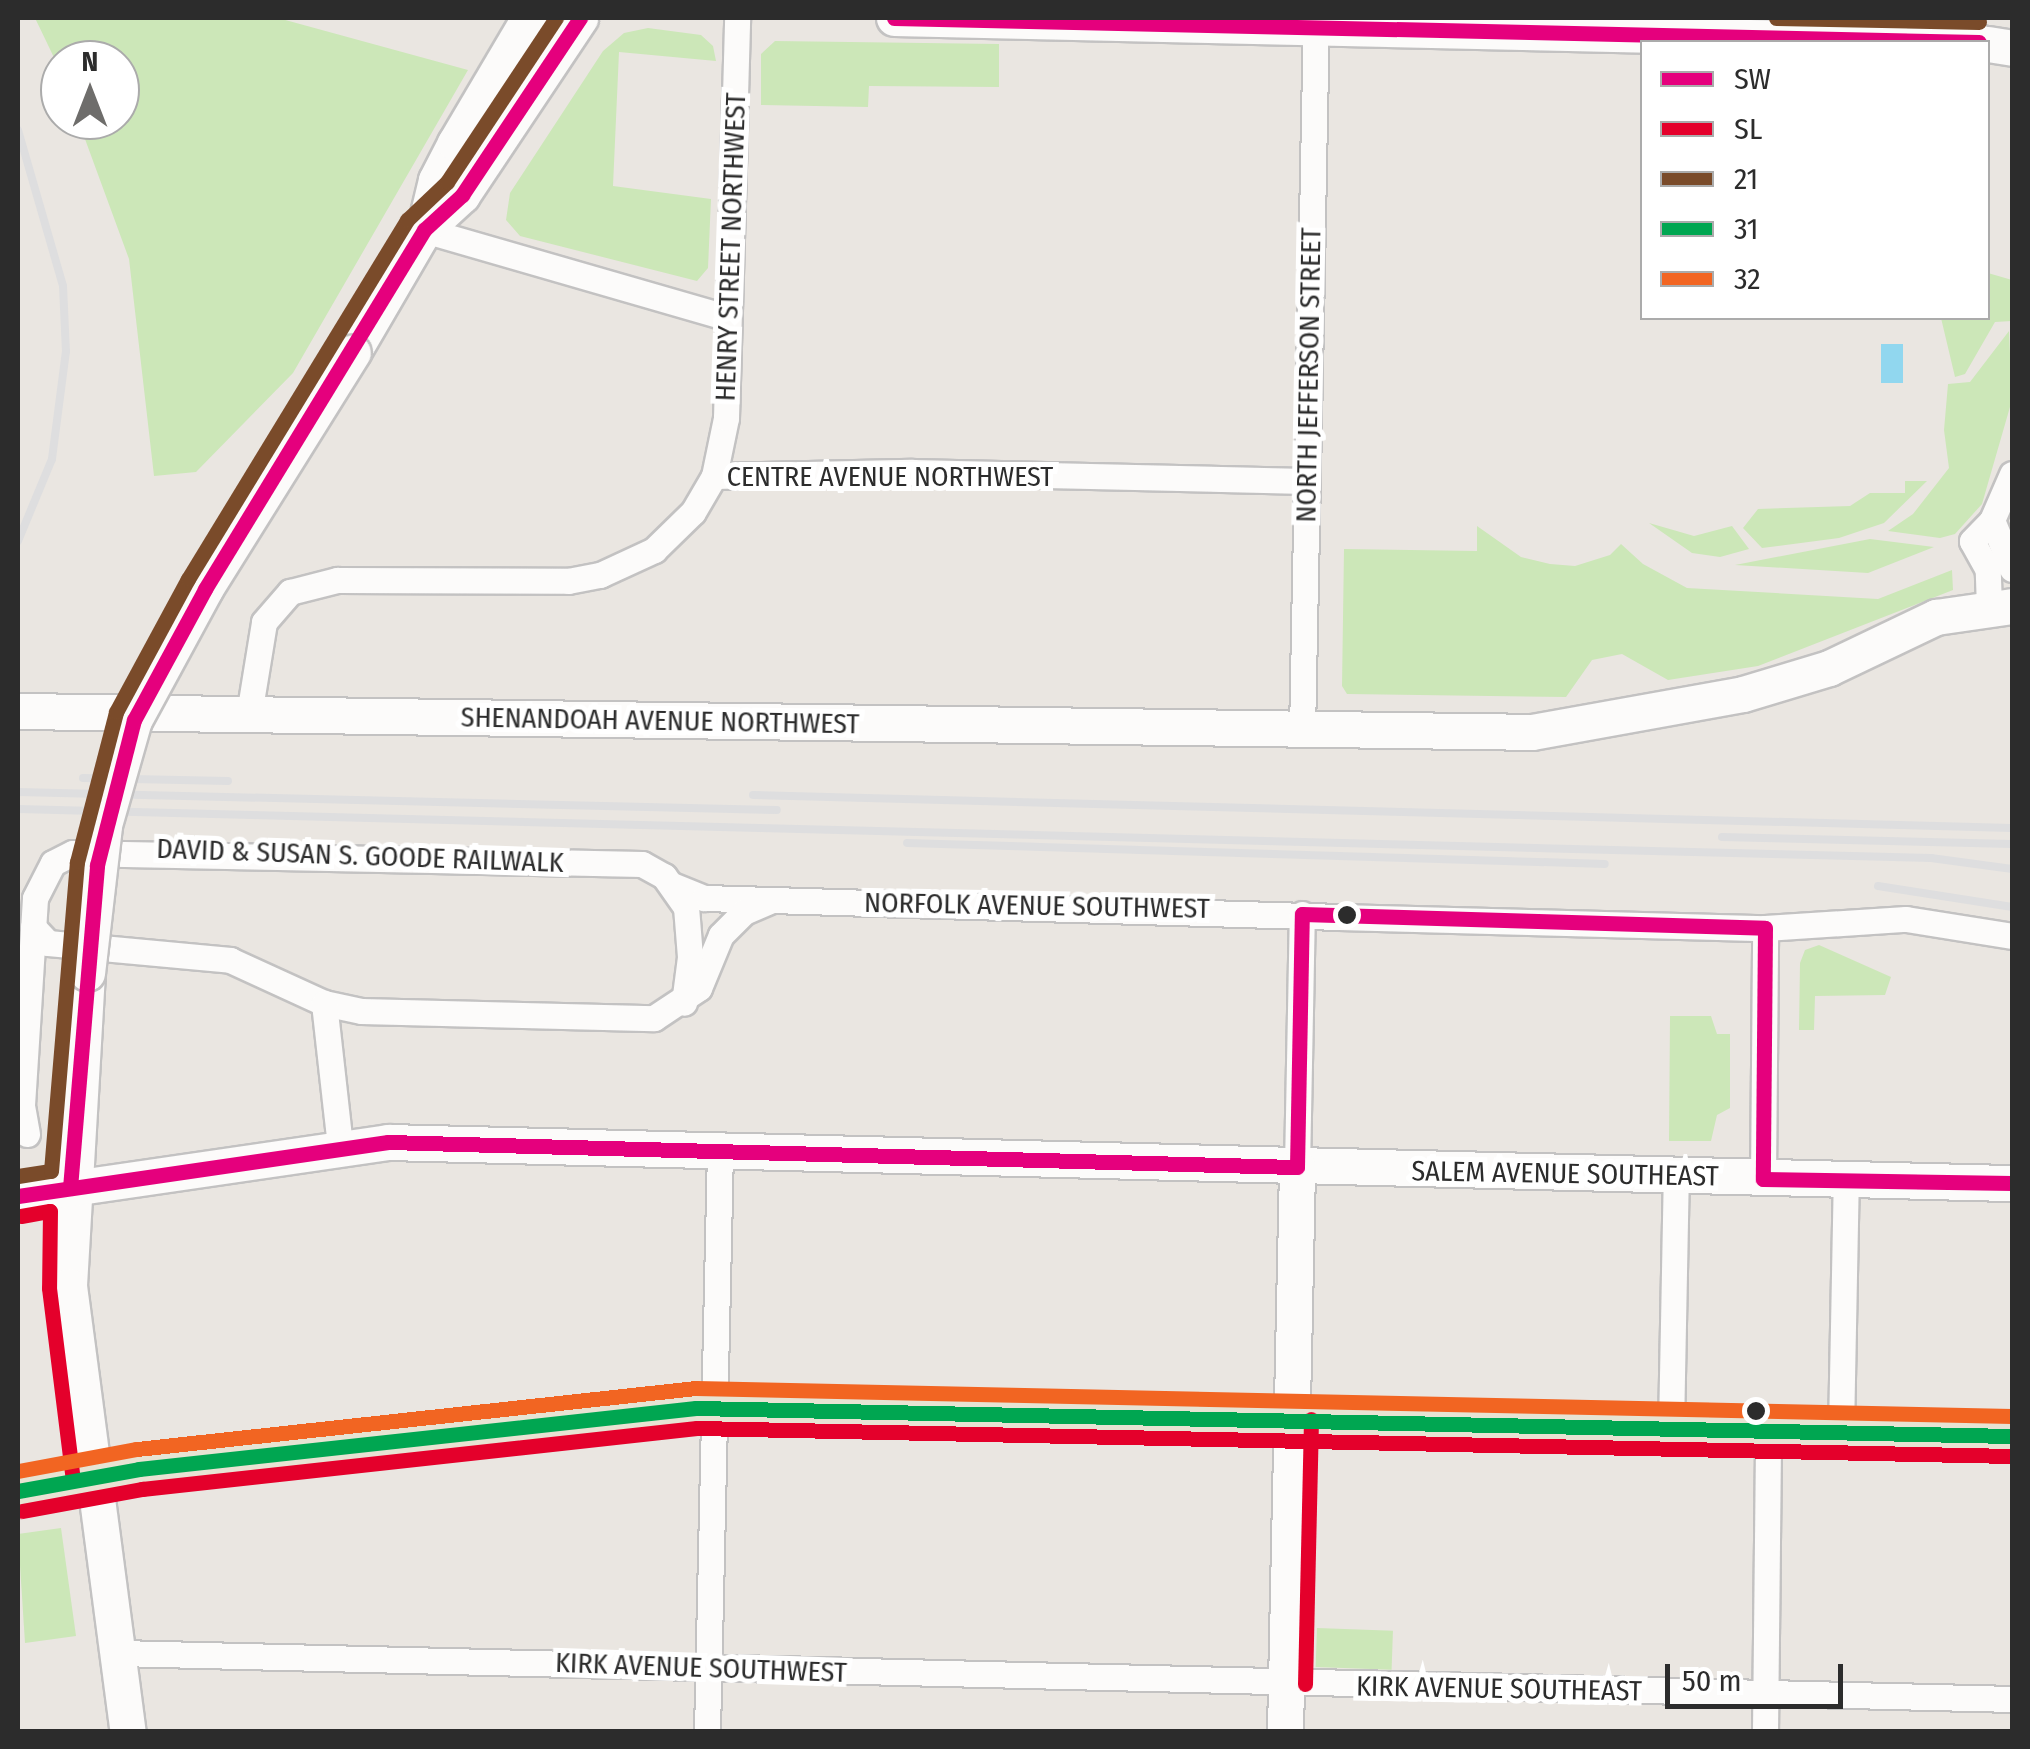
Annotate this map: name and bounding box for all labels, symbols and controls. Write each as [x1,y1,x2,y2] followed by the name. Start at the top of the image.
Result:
[40,40,140,140] north arrow
[1640,40,1990,320] legend
[82,45,98,78] text: N
[1734,61,1771,97] text: SW
[709,92,753,402] street label: HENRY STREET NORTHWEST
[1734,111,1762,147] text: SL
[1734,161,1758,197] text: 21
[1734,211,1759,247] text: 31
[1290,227,1328,523] street label: NORTH JEFFERSON STREET
[1734,261,1761,297] text: 32
[727,460,1053,494] street label: CENTRE AVENUE NORTHWEST
[460,701,860,741] street label: SHENANDOAH AVENUE NORTHWEST
[156,832,564,880] street label: DAVID & SUSAN S. GOODE RAILWALK
[864,886,1210,926] street label: NORFOLK AVENUE SOUTHWEST
[1337,905,1357,925] unlabelled marker
[1411,1155,1719,1193] street label: SALEM AVENUE SOUTHEAST
[1746,1401,1766,1421] unlabelled marker
[1670,1644,1848,1706] scale bar
[555,1646,847,1690] street label: KIRK AVENUE SOUTHWEST
[1682,1663,1742,1699] text: 50 m
[1356,1670,1642,1708] street label: KIRK AVENUE SOUTHEAST

